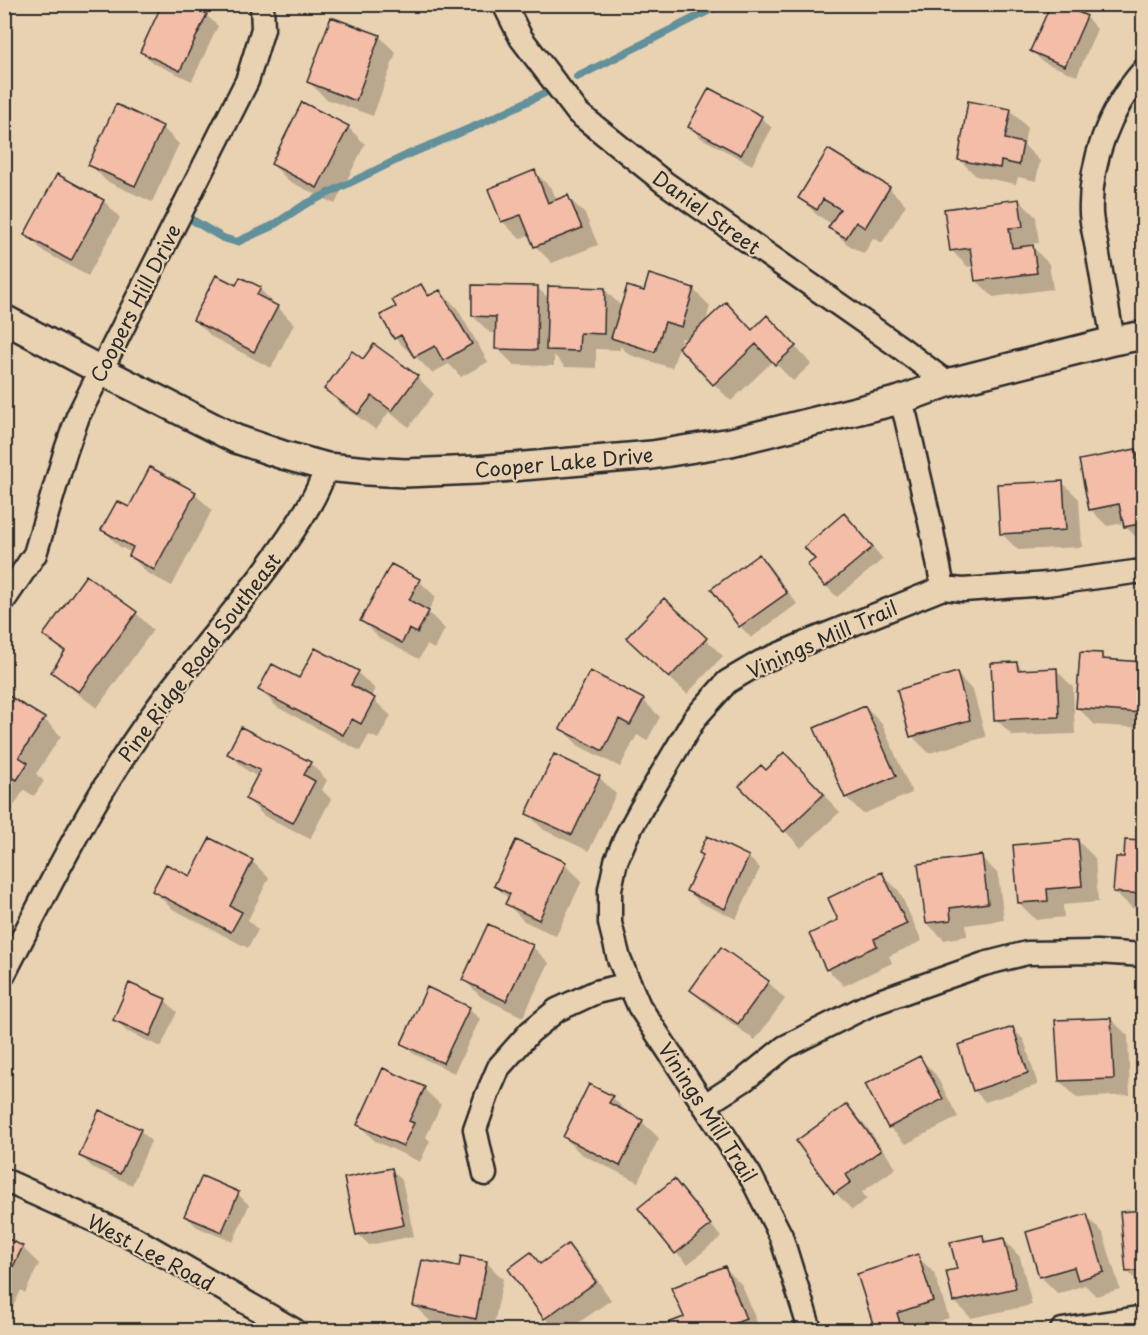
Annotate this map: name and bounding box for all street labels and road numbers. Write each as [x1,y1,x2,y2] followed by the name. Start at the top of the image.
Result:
[647,163,767,261] street label: Daniel Street
[82,219,188,387] street label: Coopers Hill Drive
[474,439,654,485] street label: Cooper Lake Drive
[110,546,288,768] street label: Pine Ridge Road Southeast
[742,592,902,686] street label: Vinings Mill Trail
[651,1036,765,1188] street label: Vinings Mill Trail
[82,1206,220,1298] street label: West Lee Road

